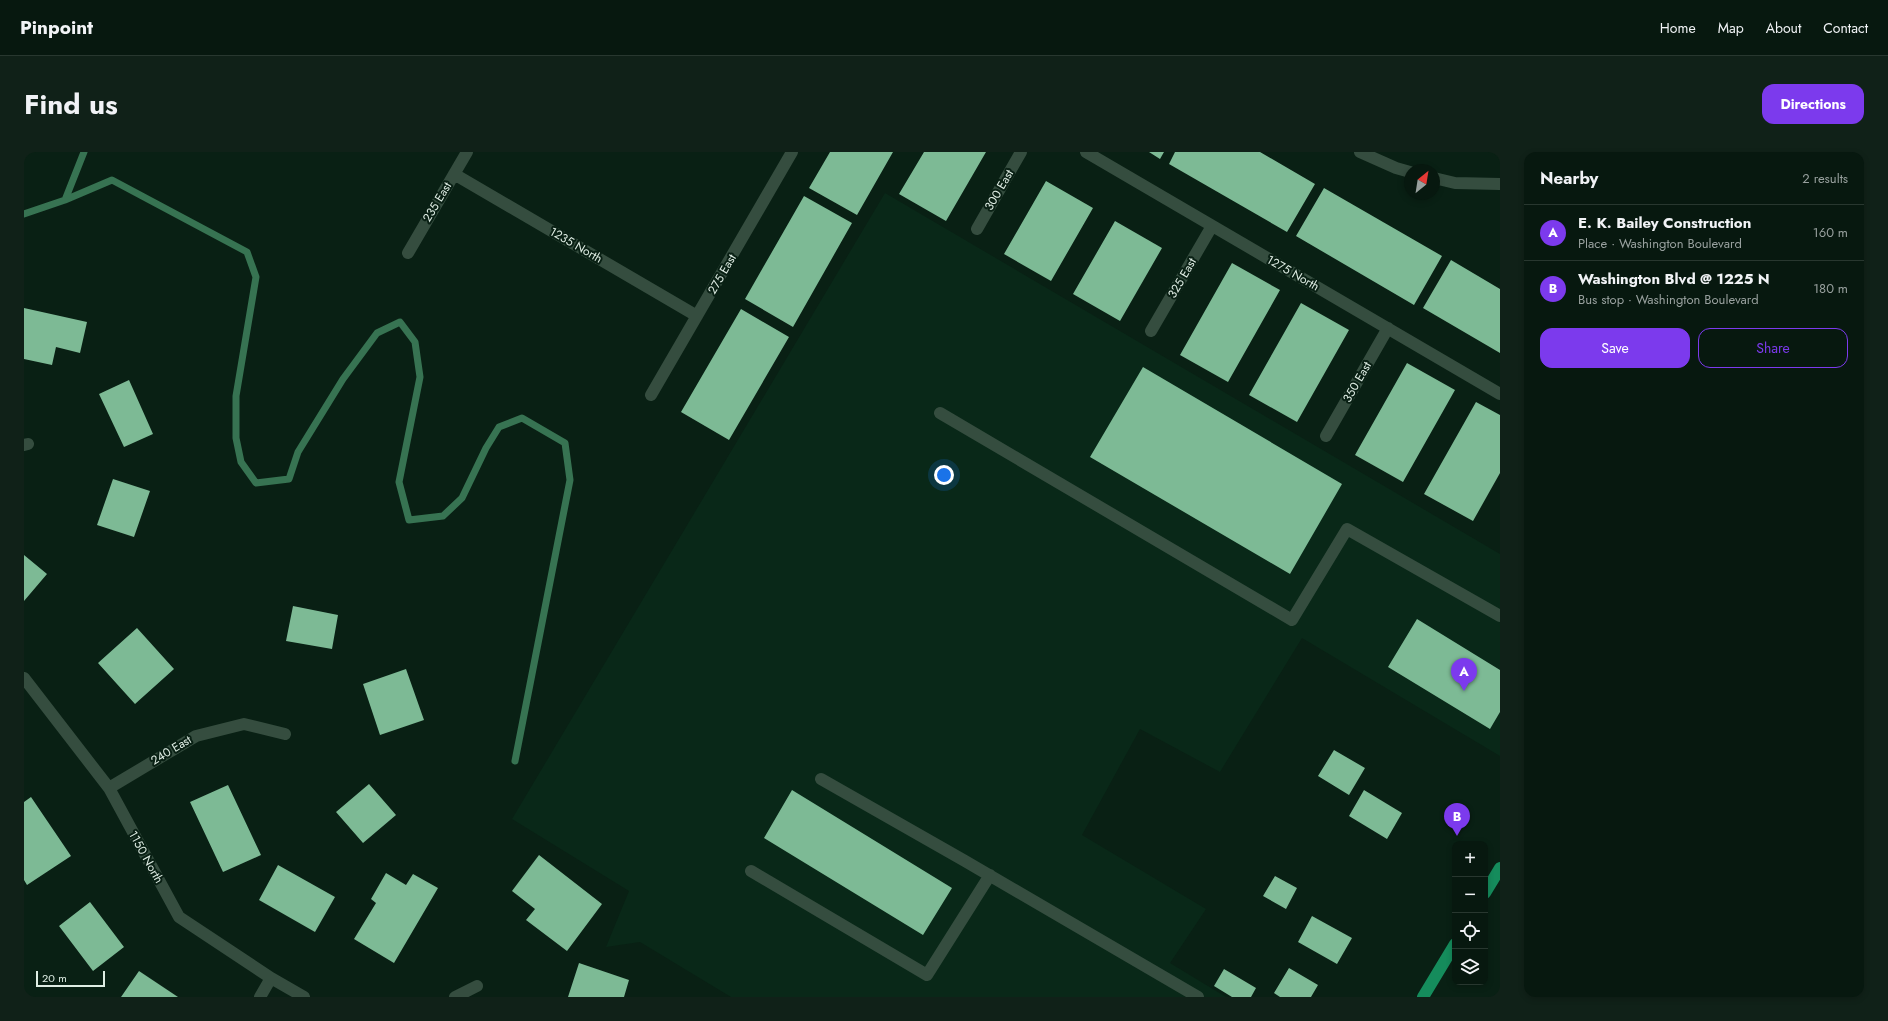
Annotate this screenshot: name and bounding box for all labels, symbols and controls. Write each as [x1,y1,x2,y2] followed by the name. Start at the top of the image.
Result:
[20,14,93,41] text: Pinpoint
[1660,18,1696,38] text: Home
[1718,18,1744,38] text: Map
[1766,18,1801,38] text: About
[1823,18,1868,38] text: Contact
[24,84,118,125] text: Find us
[1762,84,1864,124] button: Directions
[1404,164,1440,200] north arrow
[980,166,1018,214] street label: 300 East
[1540,166,1598,190] text: Nearby
[1802,169,1848,188] text: 2 results
[418,178,456,225] street label: 235 East
[1578,212,1751,234] text: E. K. Bailey Construction
[546,223,606,267] street label: 1235 North
[1548,223,1558,242] text: A
[1813,223,1848,242] text: 160 m
[1578,234,1742,253] text: Place · Washington Boulevard
[703,251,741,297] street label: 275 East
[1263,251,1323,295] street label: 1275 North
[1163,254,1201,301] street label: 325 East
[1578,268,1770,290] text: Washington Blvd @ 1225 N
[1549,279,1557,298] text: B
[1813,279,1848,298] text: 180 m
[1578,290,1759,309] text: Bus stop · Washington Boulevard
[1540,328,1690,368] button: Save
[1698,328,1848,368] button: Share
[1338,358,1376,406] street label: 350 East
[934,465,954,485] your location
[1451,658,1477,691] pin: A
[147,731,195,769] street label: 240 East
[1444,803,1470,836] pin: B
[124,827,168,887] street label: 1150 North
[1452,841,1488,985] map controls
[1452,841,1488,877] button: +
[1452,877,1488,913] button: −
[1452,913,1488,949] button: locate
[1452,949,1488,985] button: layers
[36,969,105,988] scale bar
[42,970,67,986] text: 20 m

